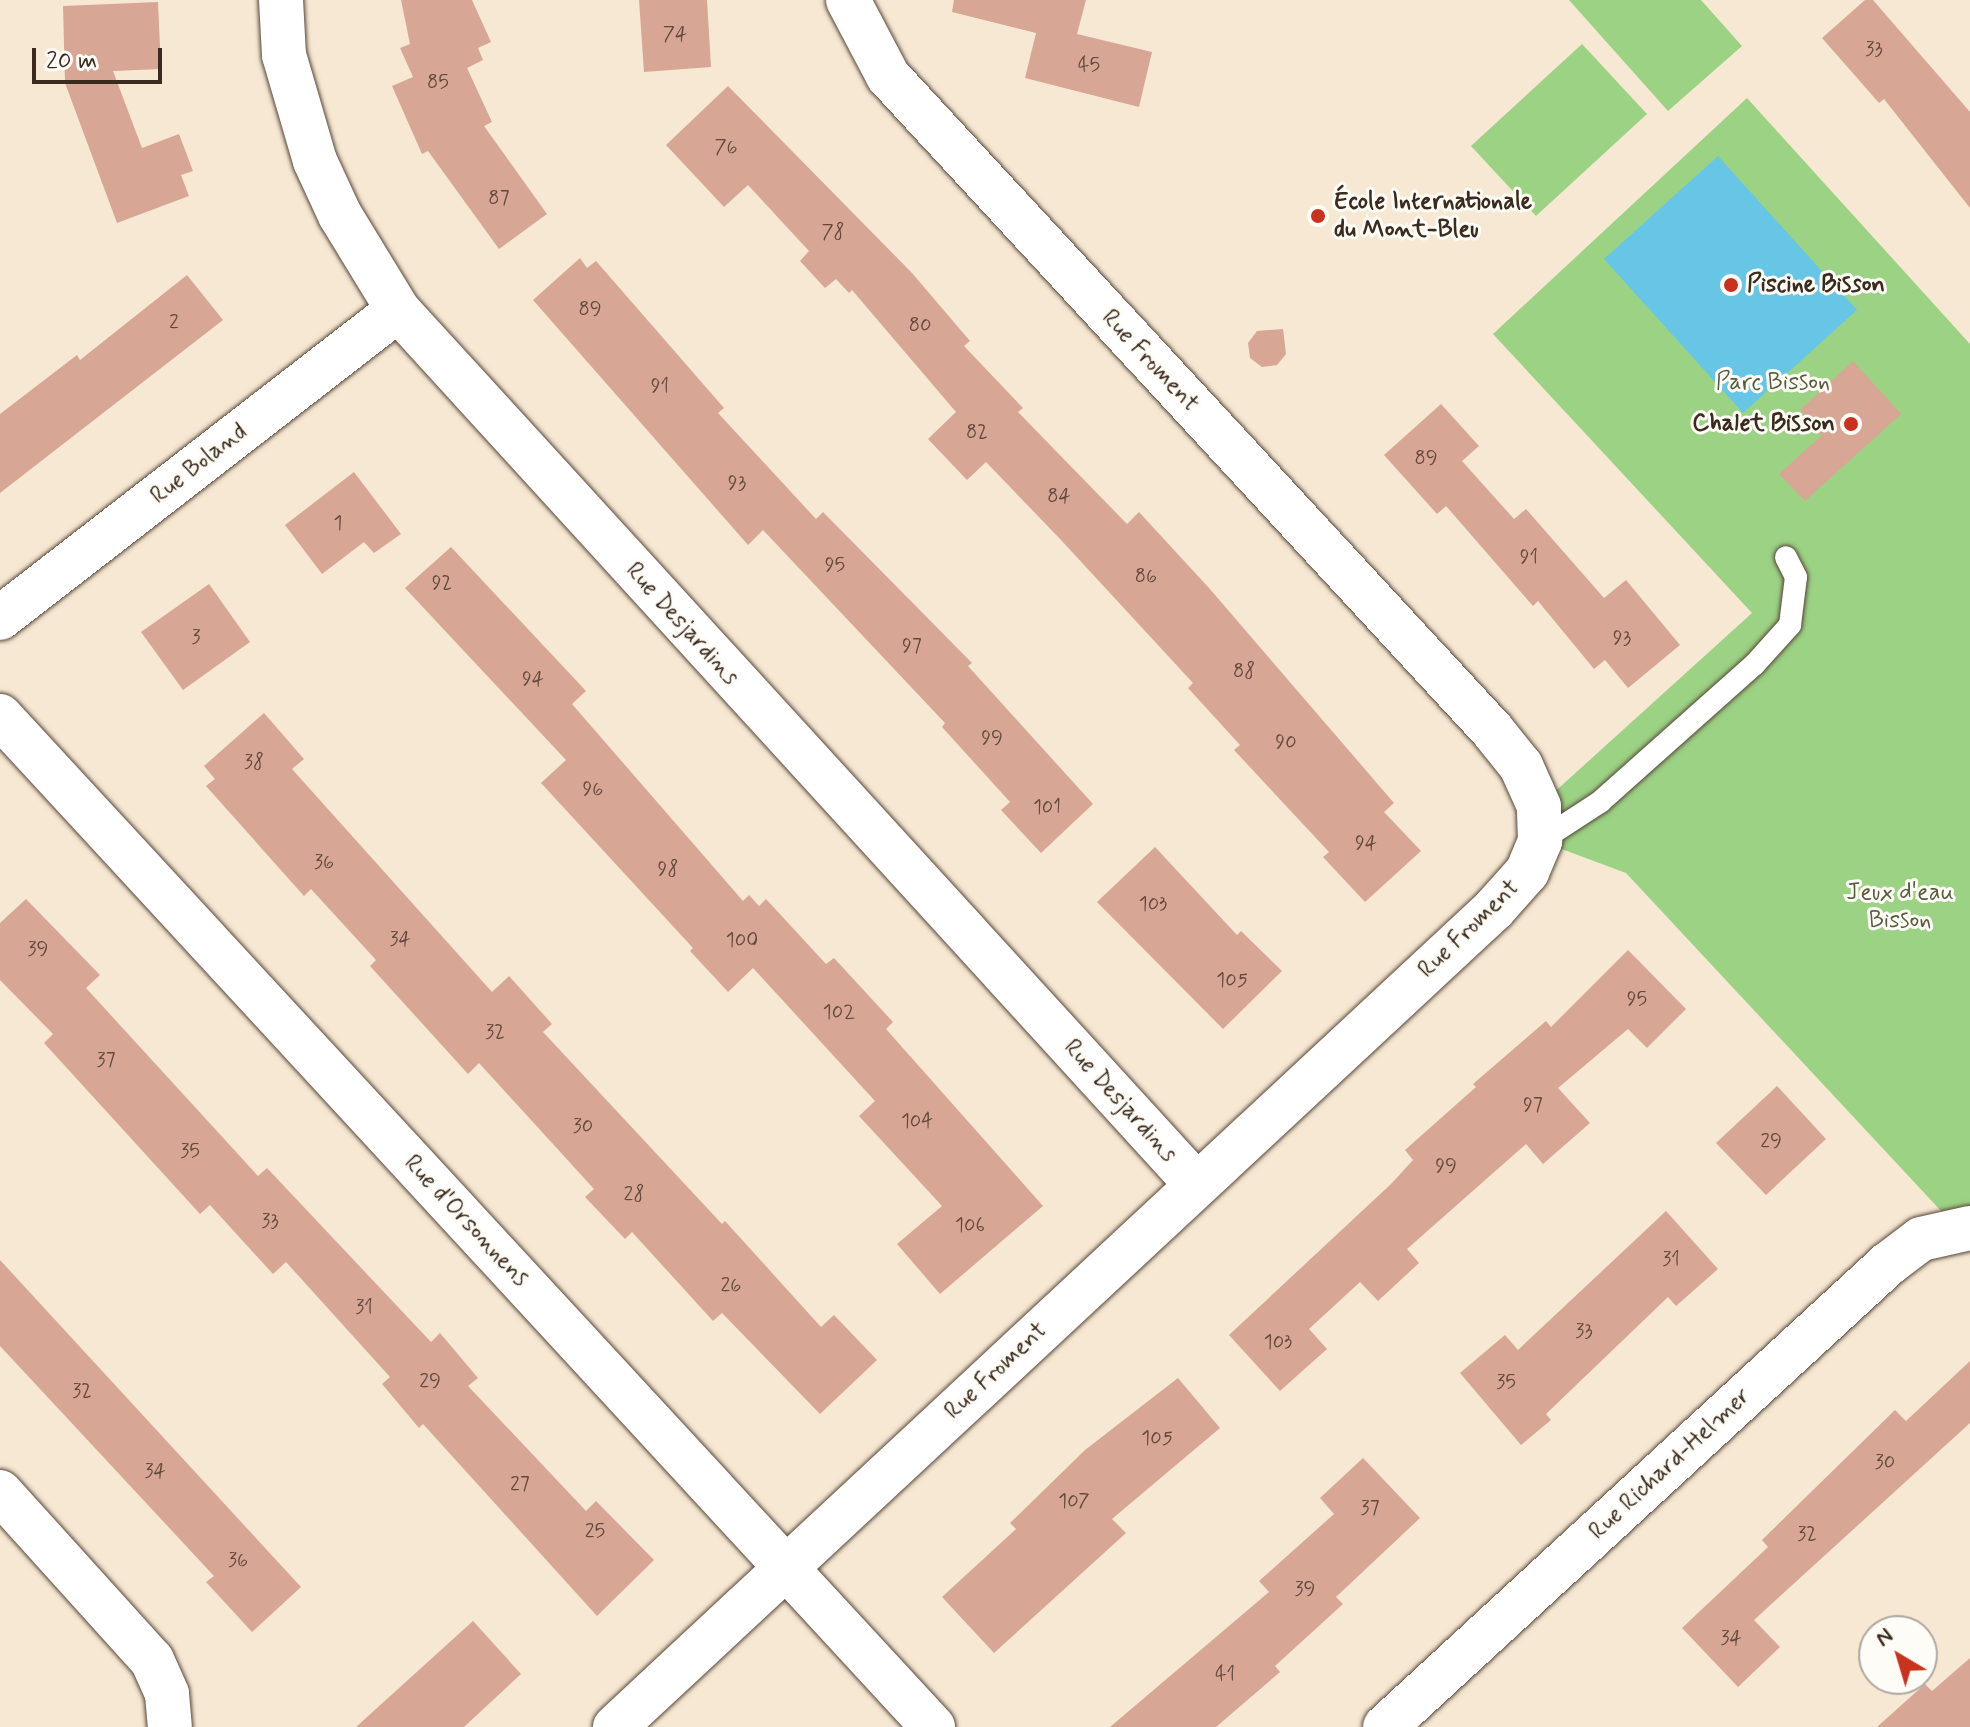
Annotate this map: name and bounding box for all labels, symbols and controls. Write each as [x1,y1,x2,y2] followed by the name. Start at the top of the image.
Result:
[663,22,687,46] house number: 74
[36,32,166,82] scale bar
[1865,37,1883,61] house number: 33
[46,46,97,77] text: 20 m
[1078,53,1100,77] house number: 45
[427,70,449,94] house number: 85
[714,135,738,159] house number: 76
[488,186,510,210] house number: 87
[1334,188,1539,244] place label: École Internationale du Mont-Bleu
[1309,207,1327,225] marker: École Internationale du Mont-Bleu
[821,220,845,244] house number: 78
[1747,271,1884,299] place label: Piscine Bisson
[1722,276,1740,294] marker: Piscine Bisson
[578,297,602,321] house number: 89
[1095,304,1205,418] street label: Rue Froment
[169,310,179,334] house number: 2
[909,313,931,337] house number: 80
[1716,369,1830,397] park label: Parc Bisson
[651,374,669,398] house number: 91
[1693,410,1835,438] place label: Chalet Bisson
[1842,415,1860,433] marker: Chalet Bisson
[145,417,253,511] street label: Rue Boland
[966,420,988,444] house number: 82
[1414,446,1438,470] house number: 89
[728,471,746,495] house number: 93
[1047,484,1071,508] house number: 84
[334,511,342,535] house number: 1
[1520,545,1538,569] house number: 91
[825,553,845,577] house number: 95
[619,557,745,691] street label: Rue Desjardins
[1135,564,1157,588] house number: 86
[432,571,452,595] house number: 92
[191,625,201,649] house number: 3
[1613,626,1631,650] house number: 93
[902,634,922,658] house number: 97
[1233,659,1255,683] house number: 88
[522,667,544,691] house number: 94
[981,726,1003,750] house number: 99
[1275,730,1297,754] house number: 90
[244,750,264,774] house number: 38
[583,777,603,801] house number: 96
[1033,795,1061,819] house number: 101
[1355,831,1377,855] house number: 94
[314,850,334,874] house number: 36
[658,857,678,881] house number: 98
[1412,874,1526,984] street label: Rue Froment
[1847,879,1953,935] park label: Jeux d'eau Bisson
[1139,892,1167,916] house number: 103
[389,927,411,951] house number: 34
[726,928,758,952] house number: 100
[28,937,48,961] house number: 39
[1216,968,1248,992] house number: 105
[1627,987,1647,1011] house number: 95
[823,1000,855,1024] house number: 102
[485,1020,505,1044] house number: 32
[1057,1034,1183,1168] street label: Rue Desjardins
[96,1048,116,1072] house number: 37
[1523,1093,1543,1117] house number: 97
[901,1109,933,1133] house number: 104
[573,1114,593,1138] house number: 30
[1760,1129,1782,1153] house number: 29
[180,1139,200,1163] house number: 35
[398,1149,534,1293] street label: Rue d'Orsonnens
[1435,1154,1457,1178] house number: 99
[624,1182,644,1206] house number: 28
[261,1209,279,1233] house number: 33
[955,1213,985,1237] house number: 106
[1662,1247,1680,1271] house number: 31
[721,1273,741,1297] house number: 26
[355,1295,373,1319] house number: 31
[939,1316,1053,1426] street label: Rue Froment
[1575,1319,1593,1343] house number: 33
[1264,1330,1292,1354] house number: 103
[419,1369,441,1393] house number: 29
[1496,1370,1516,1394] house number: 35
[72,1379,92,1403] house number: 32
[1583,1382,1757,1546] street label: Rue Richard-Helmer
[1141,1426,1173,1450] house number: 105
[1875,1450,1895,1474] house number: 30
[144,1459,166,1483] house number: 34
[510,1472,530,1496] house number: 27
[1058,1489,1090,1513] house number: 107
[1360,1496,1380,1520] house number: 37
[585,1519,605,1543] house number: 25
[1797,1522,1817,1546] house number: 32
[228,1548,248,1572] house number: 36
[1295,1577,1315,1601] house number: 39
[1858,1615,1938,1695] north arrow
[1870,1622,1899,1653] text: N
[1720,1626,1742,1650] house number: 34
[1215,1662,1235,1686] house number: 41

